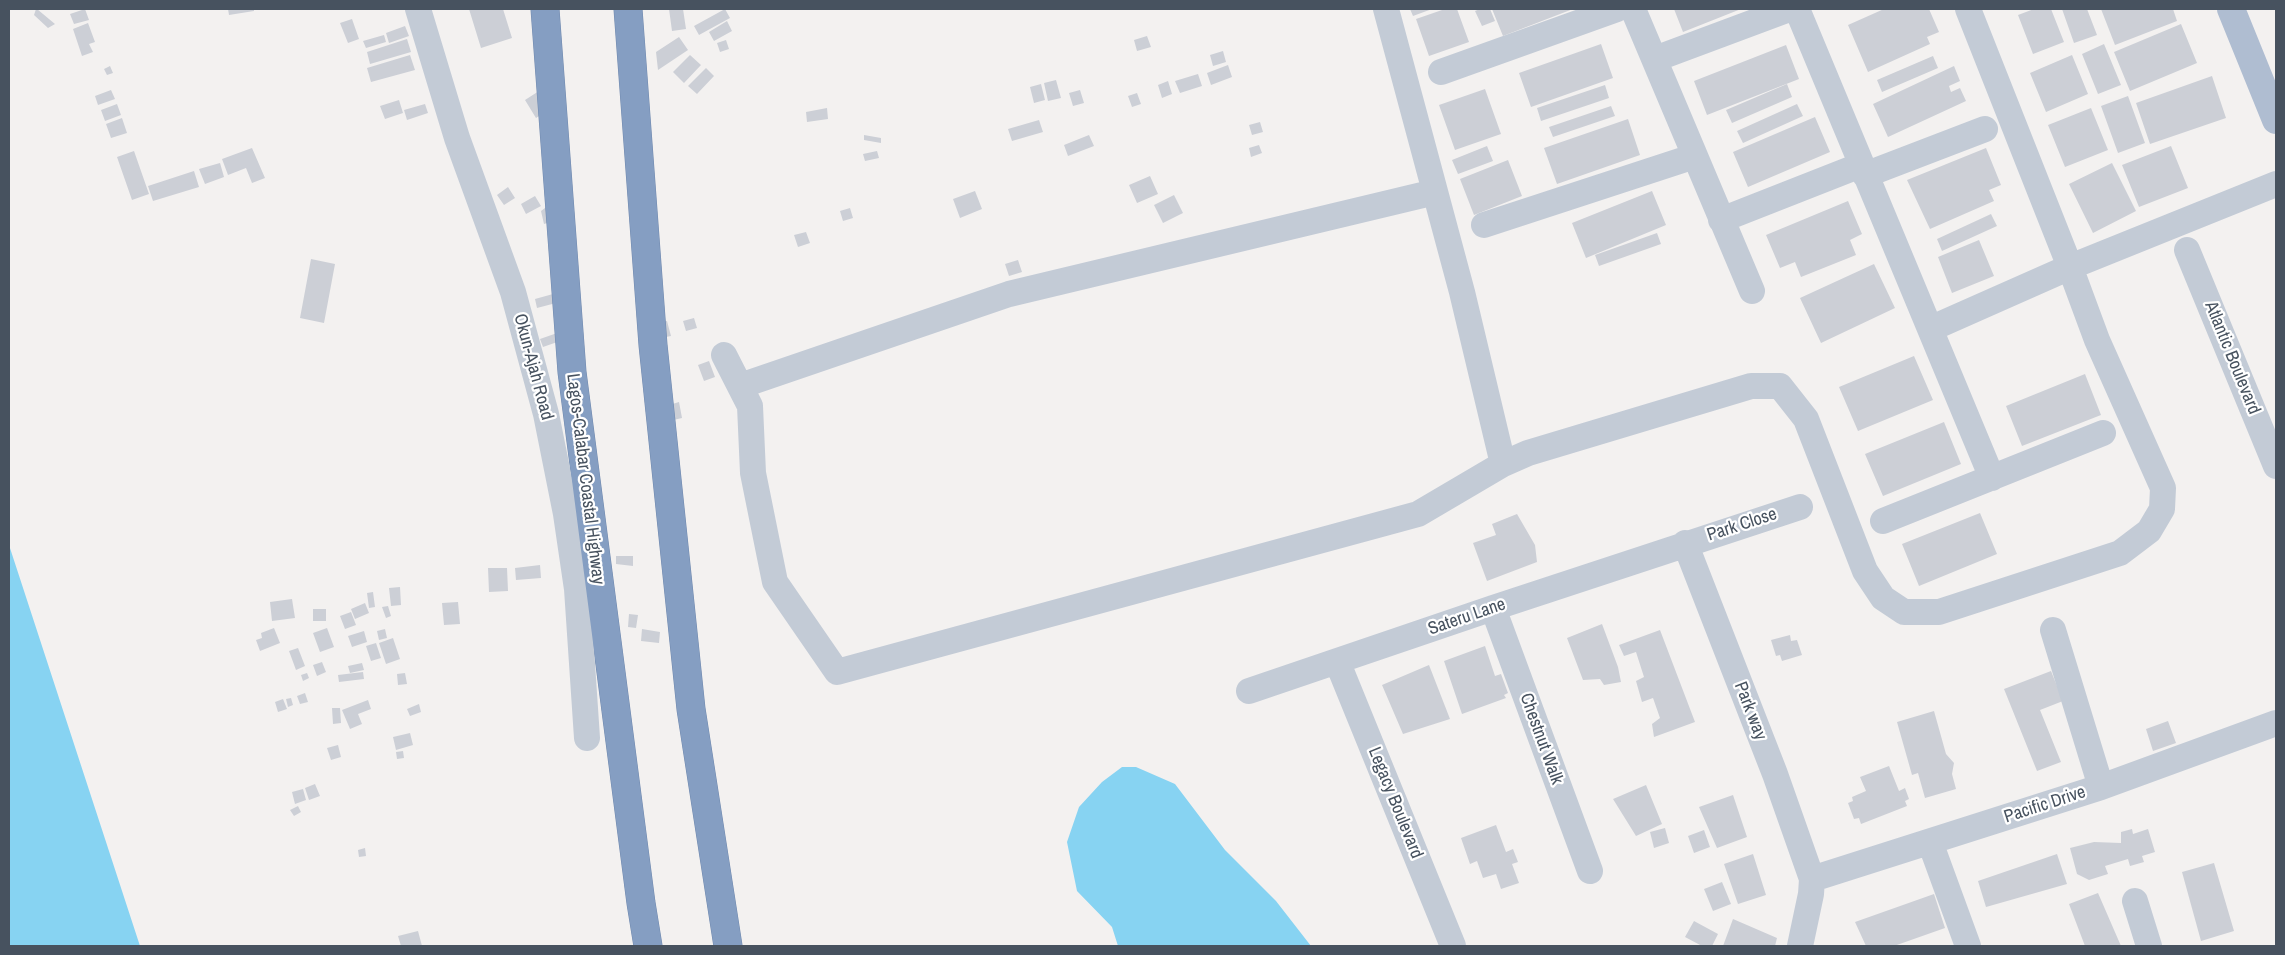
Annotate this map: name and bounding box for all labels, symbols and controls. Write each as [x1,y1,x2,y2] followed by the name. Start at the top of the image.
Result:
[2200,298,2264,418] street label: Atlantic Boulevard
[508,312,558,422] street label: Okun-Ajah Road
[561,372,609,586] street label: Lagos-Calabar Coastal Highway
[1704,504,1780,546] street label: Park Close
[1425,594,1509,640] street label: Sateru Lane
[1729,679,1771,743] street label: Park way
[1515,690,1567,788] street label: Chestnut Walk
[1363,744,1427,862] street label: Legacy Boulevard
[2001,782,2089,828] street label: Pacific Drive

